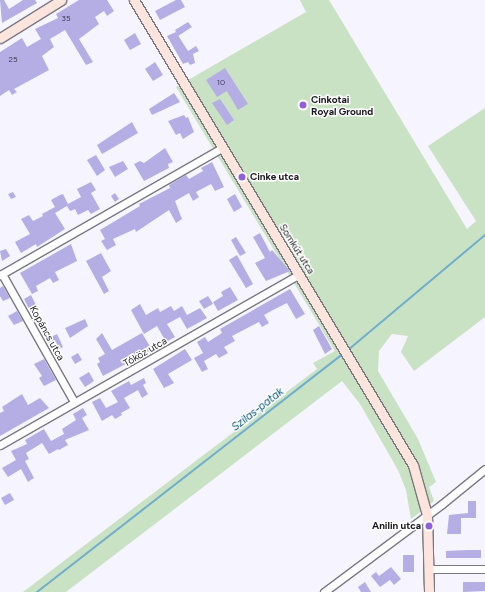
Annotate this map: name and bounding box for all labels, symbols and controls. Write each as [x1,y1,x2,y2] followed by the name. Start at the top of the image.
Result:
[62,14,70,24] house number: 35
[8,55,18,65] house number: 25
[217,78,225,88] house number: 10
[311,93,373,116] place label: Cinkotai Royal Ground
[298,100,308,110] marker: Cinkotai Royal Ground
[250,171,299,183] place label: Cinke utca
[237,172,247,182] marker: Cinke utca
[277,222,317,276] street label: Somkút utca
[27,304,67,362] street label: Kopáncs utca
[121,335,169,369] street label: Tóköz utca
[229,386,287,434] water label: Szilas-patak
[372,520,421,532] place label: Anilin utca
[424,521,434,531] marker: Anilin utca

